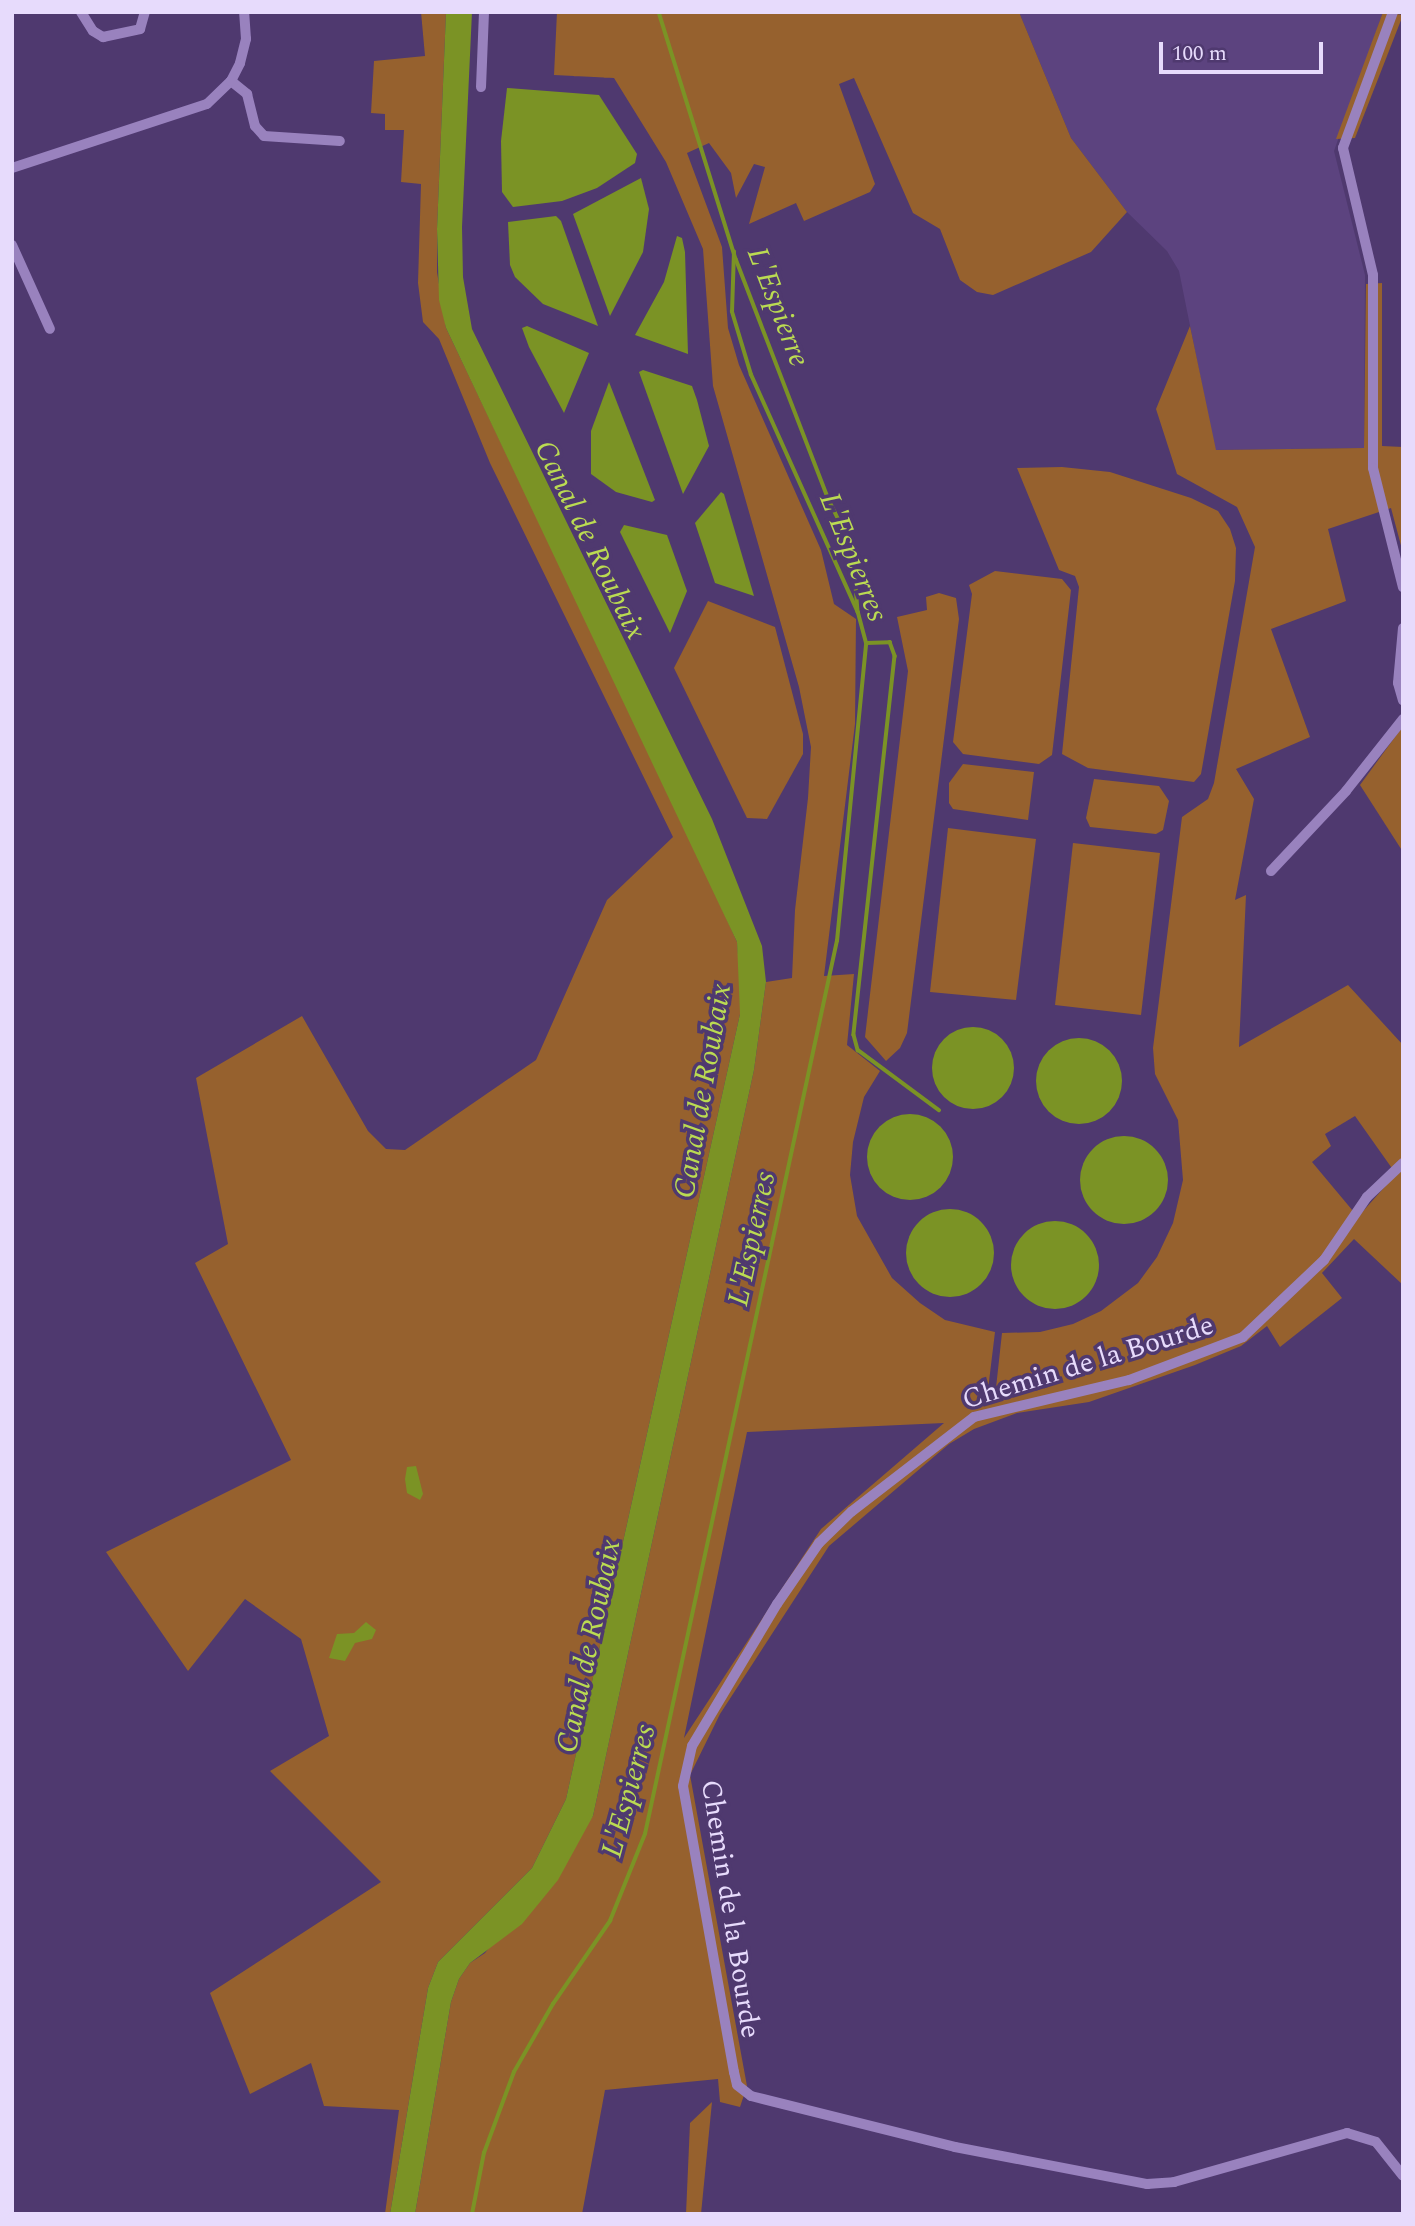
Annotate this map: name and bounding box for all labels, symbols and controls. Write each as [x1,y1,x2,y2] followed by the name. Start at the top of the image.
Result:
[1163,28,1328,72] scale bar
[1172,38,1227,70] text: 100 m
[739,242,817,372] water label: L'Espierre
[526,434,654,646] water label: Canal de Roubaix
[811,487,895,627] water label: L'Espierres
[666,981,740,1201] water label: Canal de Roubaix
[720,1169,784,1309] water label: L'Espierres
[958,1309,1218,1417] street label: Chemin de la Bourde
[549,1536,629,1756] water label: Canal de Roubaix
[594,1721,664,1861] water label: L'Espierres
[693,1777,767,2041] street label: Chemin de la Bourde

